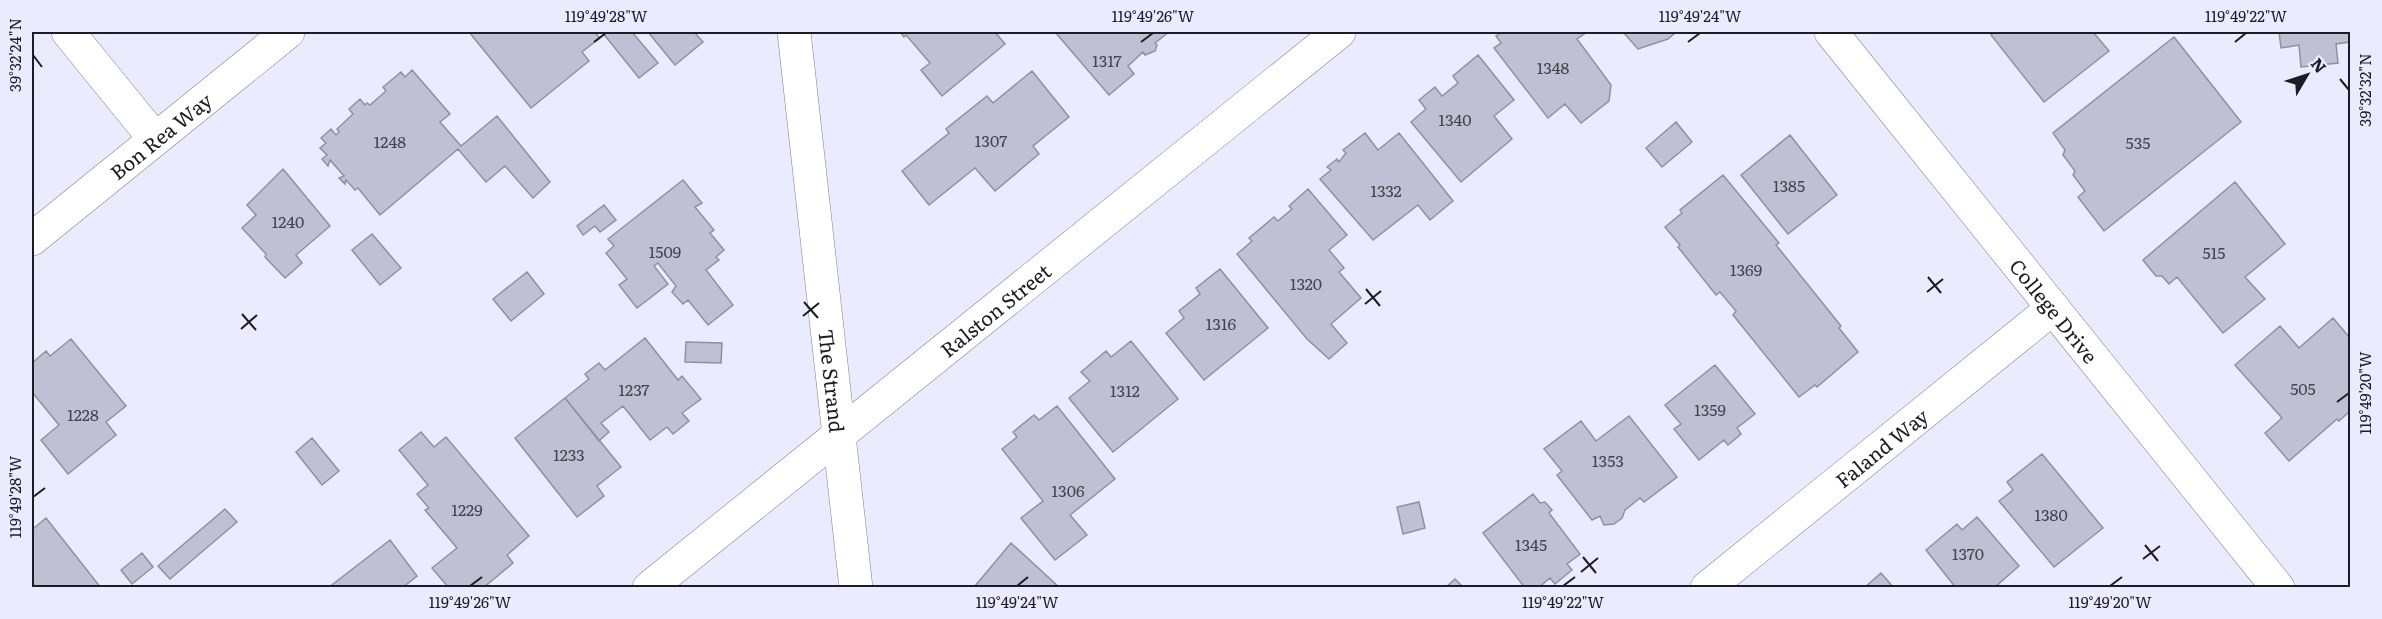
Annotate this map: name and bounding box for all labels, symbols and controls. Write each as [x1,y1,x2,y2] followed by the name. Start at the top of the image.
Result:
[565,4,648,27] text: 119°49'28"W
[1112,4,1195,27] text: 119°49'26"W
[1659,4,1742,27] text: 119°49'24"W
[2205,4,2288,27] text: 119°49'22"W
[3,18,26,92] text: 39°32'24"N
[2277,45,2337,105] north arrow
[1092,48,1122,72] house number: 1317
[2306,52,2333,78] text: N
[2353,53,2376,127] text: 39°32'32"N
[1537,55,1570,79] house number: 1348
[103,84,218,186] street label: Bon Rea Way
[1438,107,1472,131] house number: 1340
[975,128,1007,152] house number: 1307
[374,129,406,153] house number: 1248
[2126,130,2150,154] house number: 535
[1773,173,1805,197] house number: 1385
[1370,178,1402,202] house number: 1332
[272,209,304,233] house number: 1240
[649,239,681,263] house number: 1509
[2203,240,2225,264] house number: 515
[2003,251,2106,369] street label: College Drive
[933,256,1057,363] street label: Ralston Street
[1730,257,1762,281] house number: 1369
[1290,271,1322,295] house number: 1320
[1206,311,1237,335] house number: 1316
[812,328,854,434] street label: The Strand
[2353,351,2376,435] text: 119°49'20"W
[2290,376,2316,400] house number: 505
[619,377,649,401] house number: 1237
[1110,378,1140,402] house number: 1312
[1694,397,1726,421] house number: 1359
[1828,400,1934,494] street label: Faland Way
[67,402,99,426] house number: 1228
[553,442,585,466] house number: 1233
[1592,448,1624,472] house number: 1353
[3,455,26,538] text: 119°49'28"W
[1051,478,1085,502] house number: 1306
[451,497,483,521] house number: 1229
[2034,502,2068,526] house number: 1380
[1515,532,1547,556] house number: 1345
[1952,541,1984,565] house number: 1370
[429,590,512,613] text: 119°49'26"W
[976,590,1059,613] text: 119°49'24"W
[1522,590,1605,613] text: 119°49'22"W
[2068,590,2152,613] text: 119°49'20"W

